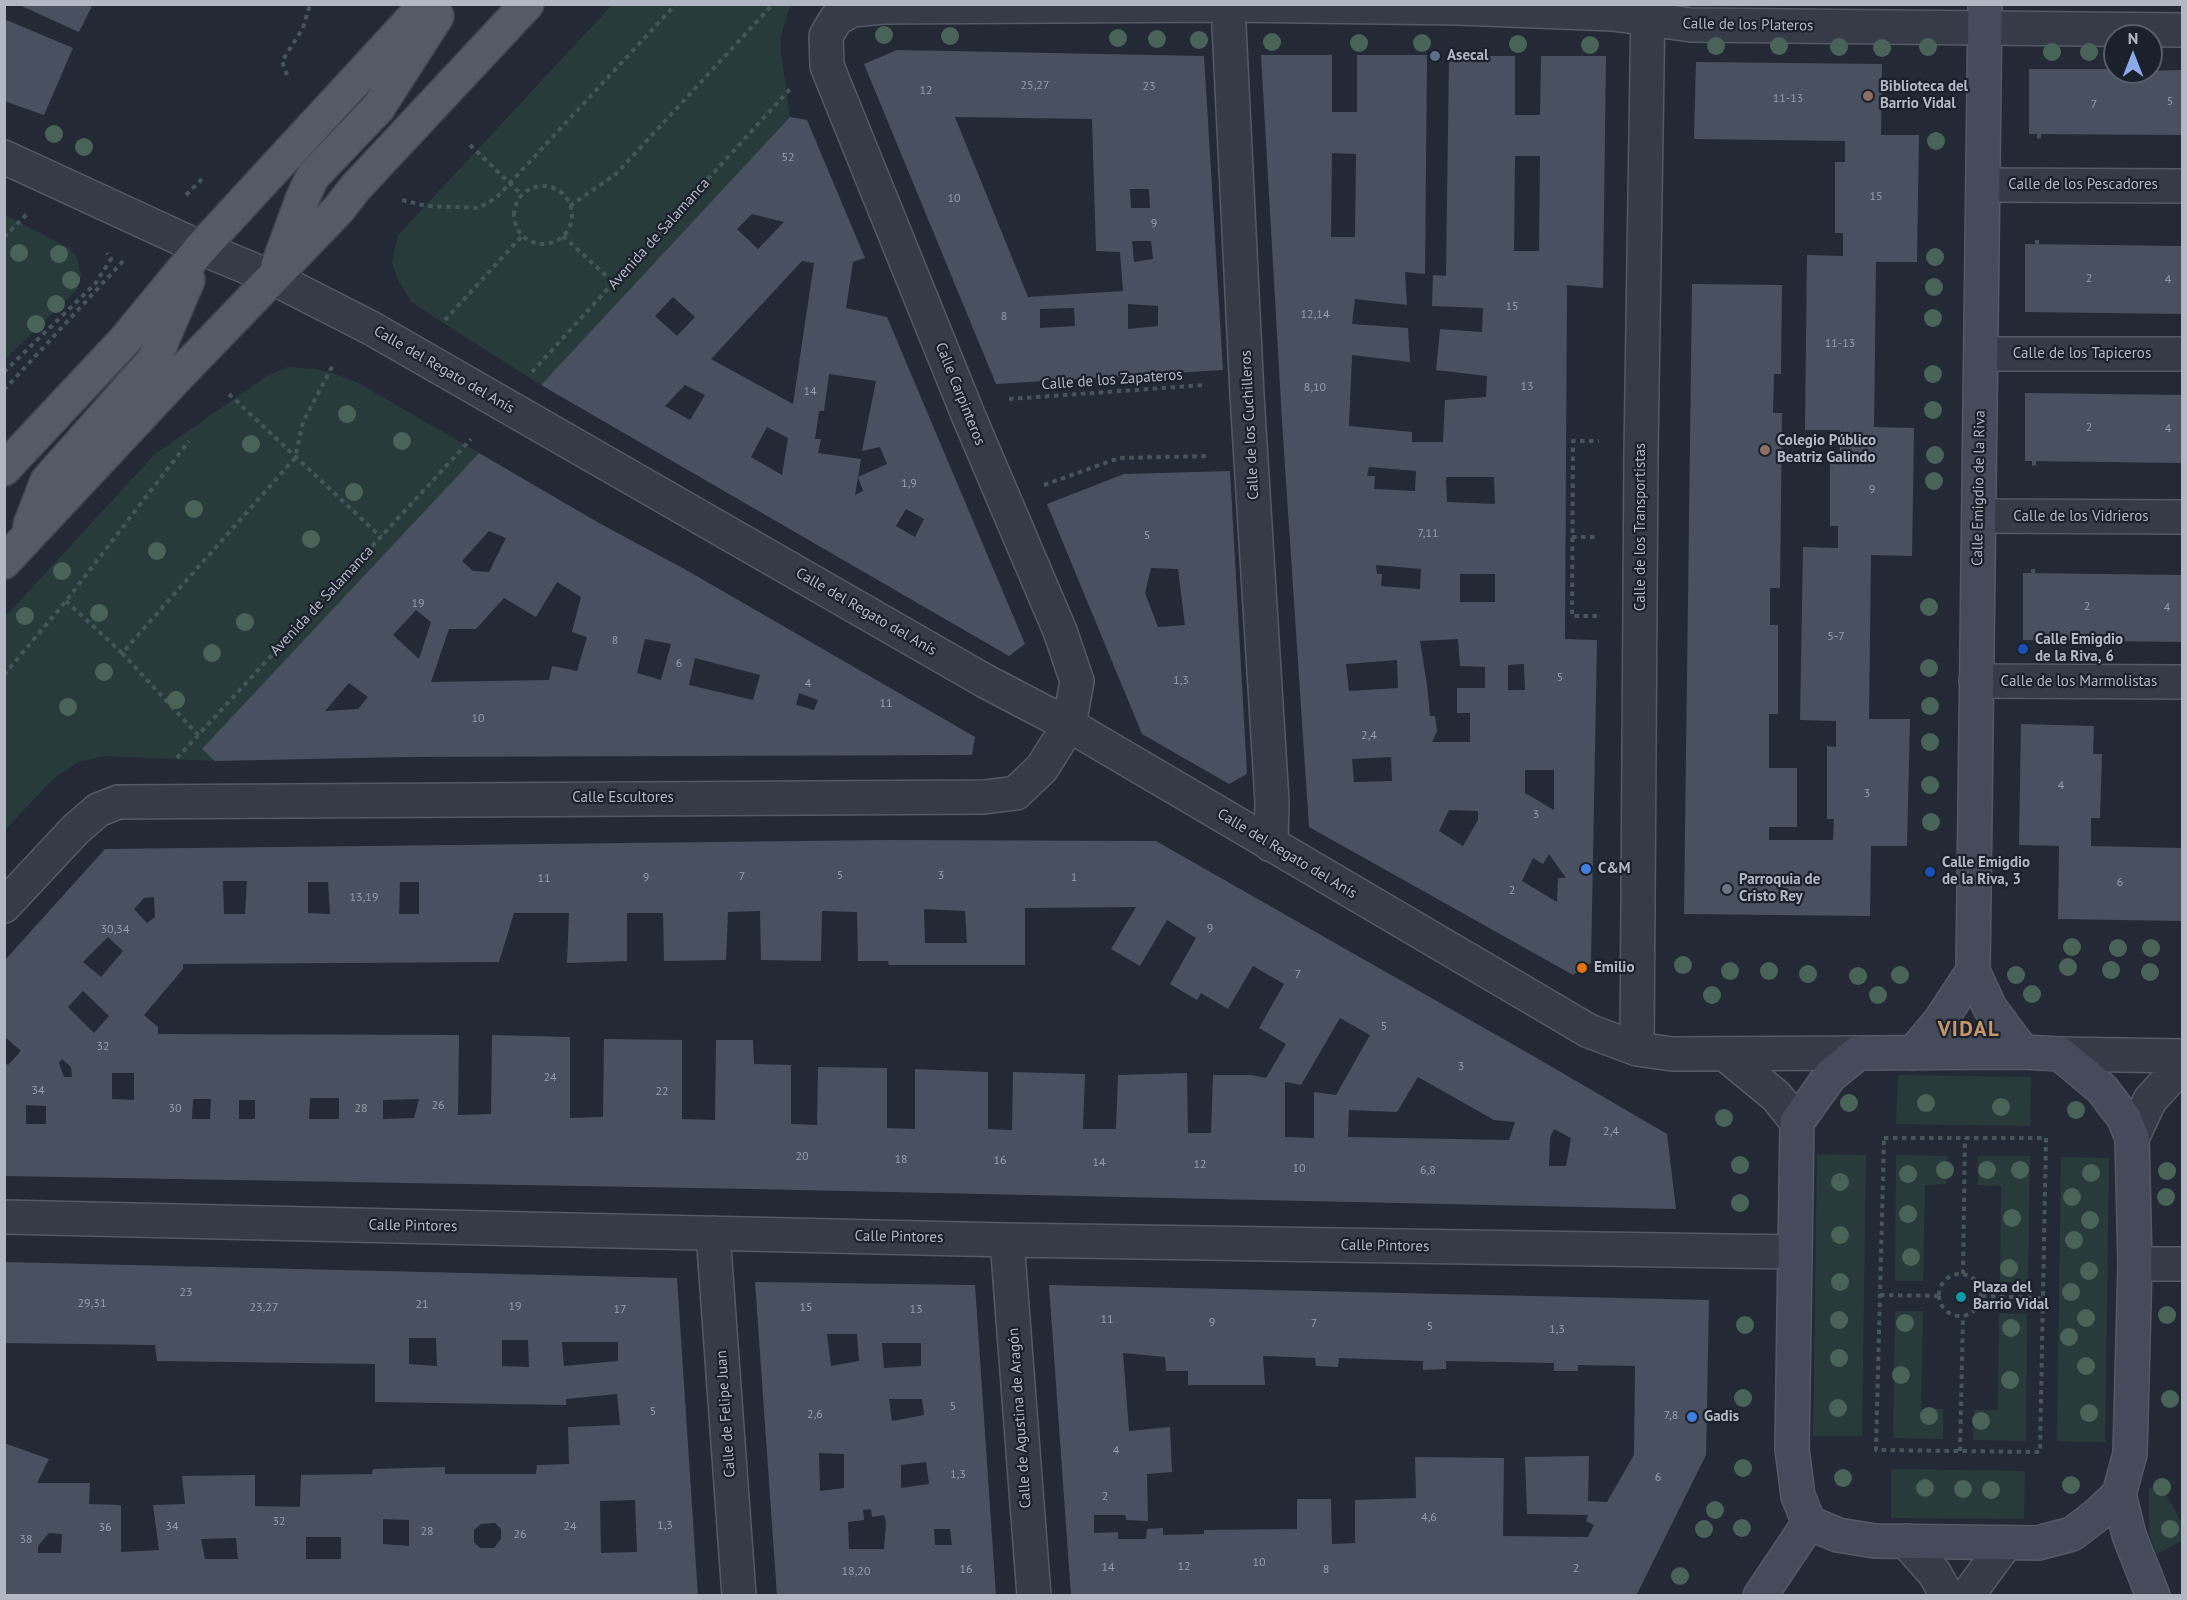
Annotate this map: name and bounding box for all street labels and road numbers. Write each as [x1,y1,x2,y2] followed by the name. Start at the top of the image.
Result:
[1682,15,1814,35] street label: Calle de los Plateros
[604,175,714,293] street label: Avenida de Salamanca
[2008,176,2158,194] street label: Calle de los Pescadores
[370,322,518,418] street label: Calle del Regato del Anís
[931,340,989,448] street label: Calle Carpinteros
[2013,345,2151,363] street label: Calle de los Tapiceros
[1237,350,1263,500] street label: Calle de los Cuchilleros
[1041,366,1183,394] street label: Calle de los Zapateros
[1969,410,1989,566] street label: Calle Emigdio de la Riva
[1632,443,1650,611] street label: Calle de los Transportistas
[2013,508,2149,526] street label: Calle de los Vidrieros
[266,542,378,660] street label: Avenida de Salamanca
[792,564,940,660] street label: Calle del Regato del Anís
[2001,673,2157,691] street label: Calle de los Marmolistas
[572,789,674,807] street label: Calle Escultores
[1214,805,1360,903] street label: Calle del Regato del Anís
[368,1216,458,1236] street label: Calle Pintores
[854,1227,944,1247] street label: Calle Pintores
[1340,1236,1430,1256] street label: Calle Pintores
[1005,1327,1035,1509] street label: Calle de Agustina de Aragón
[713,1350,739,1478] street label: Calle de Felipe Juan

